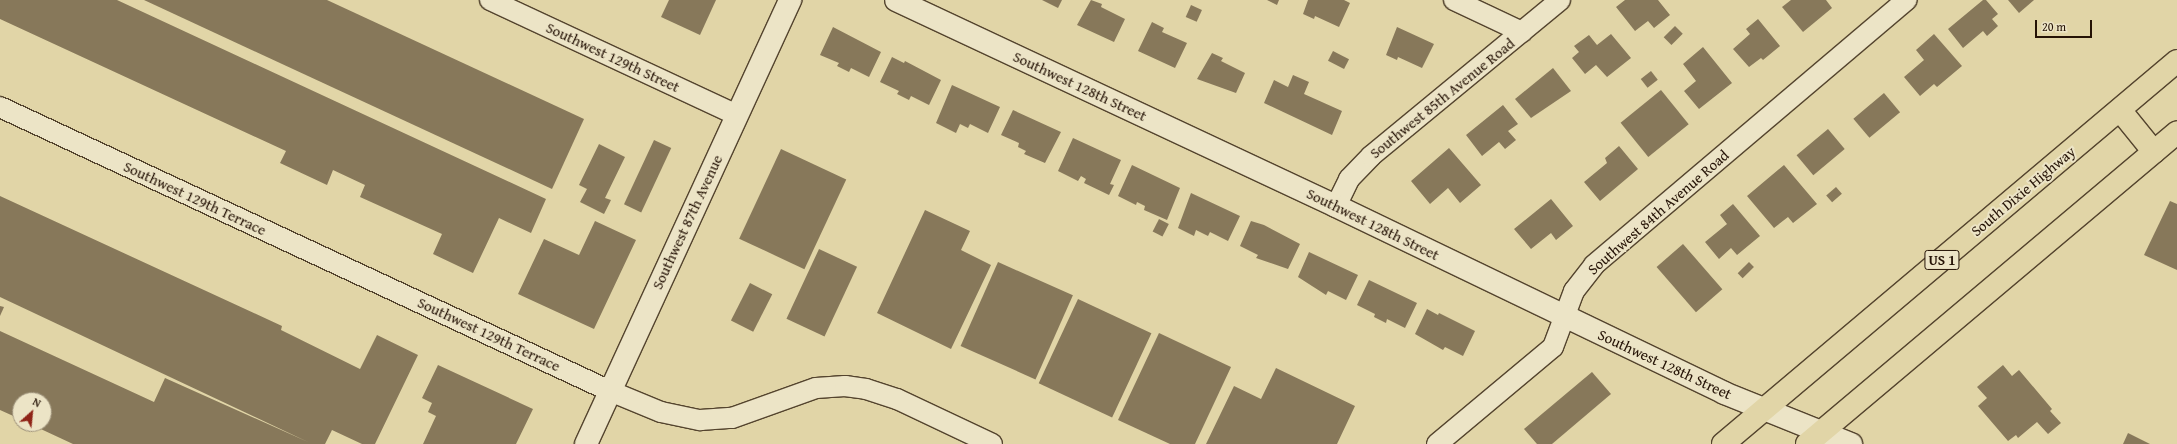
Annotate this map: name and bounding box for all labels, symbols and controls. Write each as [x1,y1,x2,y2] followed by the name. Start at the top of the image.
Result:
[2037,12,2094,38] scale bar
[543,18,683,96] street label: Southwest 129th Street
[2042,18,2066,35] text: 20 m
[1366,34,1518,162] street label: Southwest 85th Avenue Road
[1010,47,1150,125] street label: Southwest 128th Street
[1967,142,2079,240] street label: South Dixie Highway
[1584,146,1732,278] street label: Southwest 84th Avenue Road
[648,152,726,292] street label: Southwest 87th Avenue
[121,157,269,239] street label: Southwest 129th Terrace
[1304,184,1442,264] street label: Southwest 128th Street
[1924,248,1960,272] road number: US 1
[415,293,563,375] street label: Southwest 129th Terrace
[1595,325,1735,403] street label: Southwest 128th Street
[12,392,52,432] north arrow
[30,393,44,411] text: N

